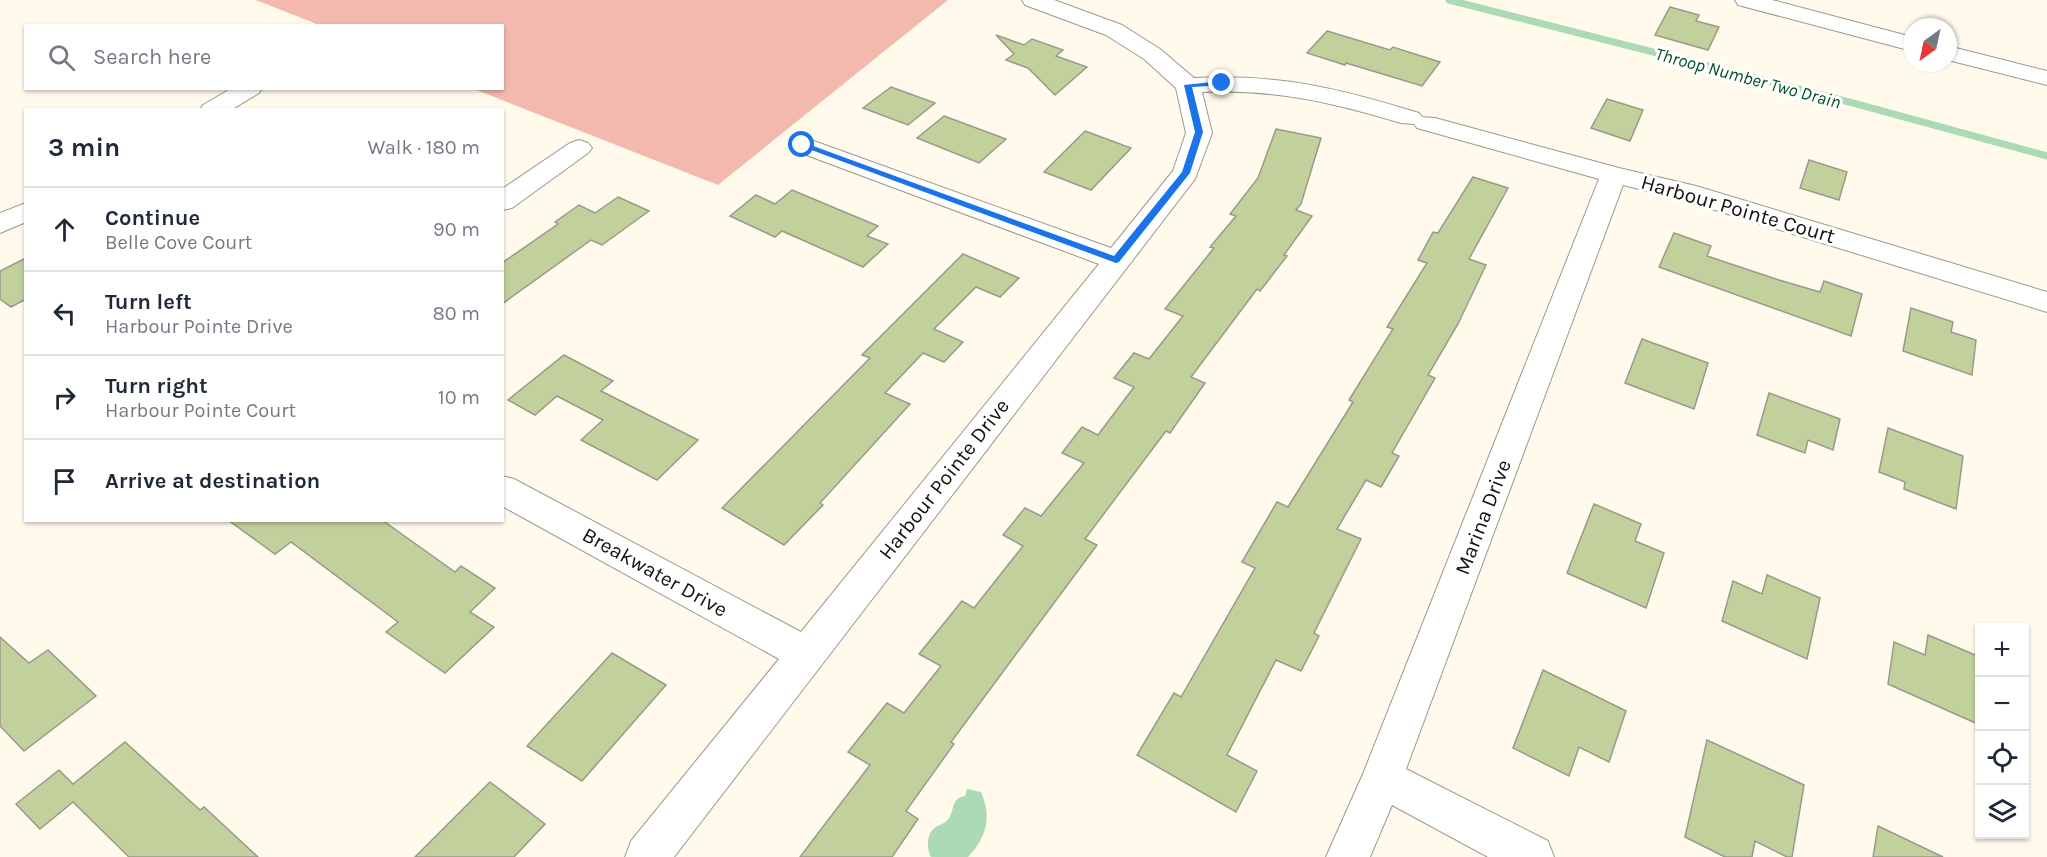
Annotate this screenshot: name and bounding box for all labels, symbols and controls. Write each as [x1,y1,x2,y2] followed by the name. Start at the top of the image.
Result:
[1903,18,1957,72] north arrow
[24,24,504,90] search box
[45,41,78,74] icon: search
[1653,43,1843,113] water label: Throop Number Two Drain
[93,44,211,70] text: Search here
[1208,69,1234,95] route end
[788,131,814,157] route start
[48,132,120,163] text: 3 min
[368,136,480,159] text: Walk · 180 m
[1638,170,1838,248] street label: Harbour Pointe Court
[105,205,200,231] text: Continue
[48,213,81,246] icon: ahead
[433,218,480,241] text: 90 m
[105,231,252,254] text: Belle Cove Court
[105,289,192,315] text: Turn left
[48,297,81,330] icon: left
[432,302,480,325] text: 80 m
[105,315,293,338] text: Harbour Pointe Drive
[105,373,208,399] text: Turn right
[48,381,81,414] icon: right
[438,386,480,409] text: 10 m
[874,394,1014,564] street label: Harbour Pointe Drive
[105,399,296,422] text: Harbour Pointe Court
[1450,456,1516,578] street label: Marina Drive
[48,465,81,498] icon: arrive
[105,468,320,494] text: Arrive at destination
[578,522,732,622] street label: Breakwater Drive
[1975,623,2029,839] map controls
[1975,623,2029,677] button: +
[1975,677,2029,731] button: −
[1975,731,2029,785] button: locate
[1975,785,2029,839] button: layers

